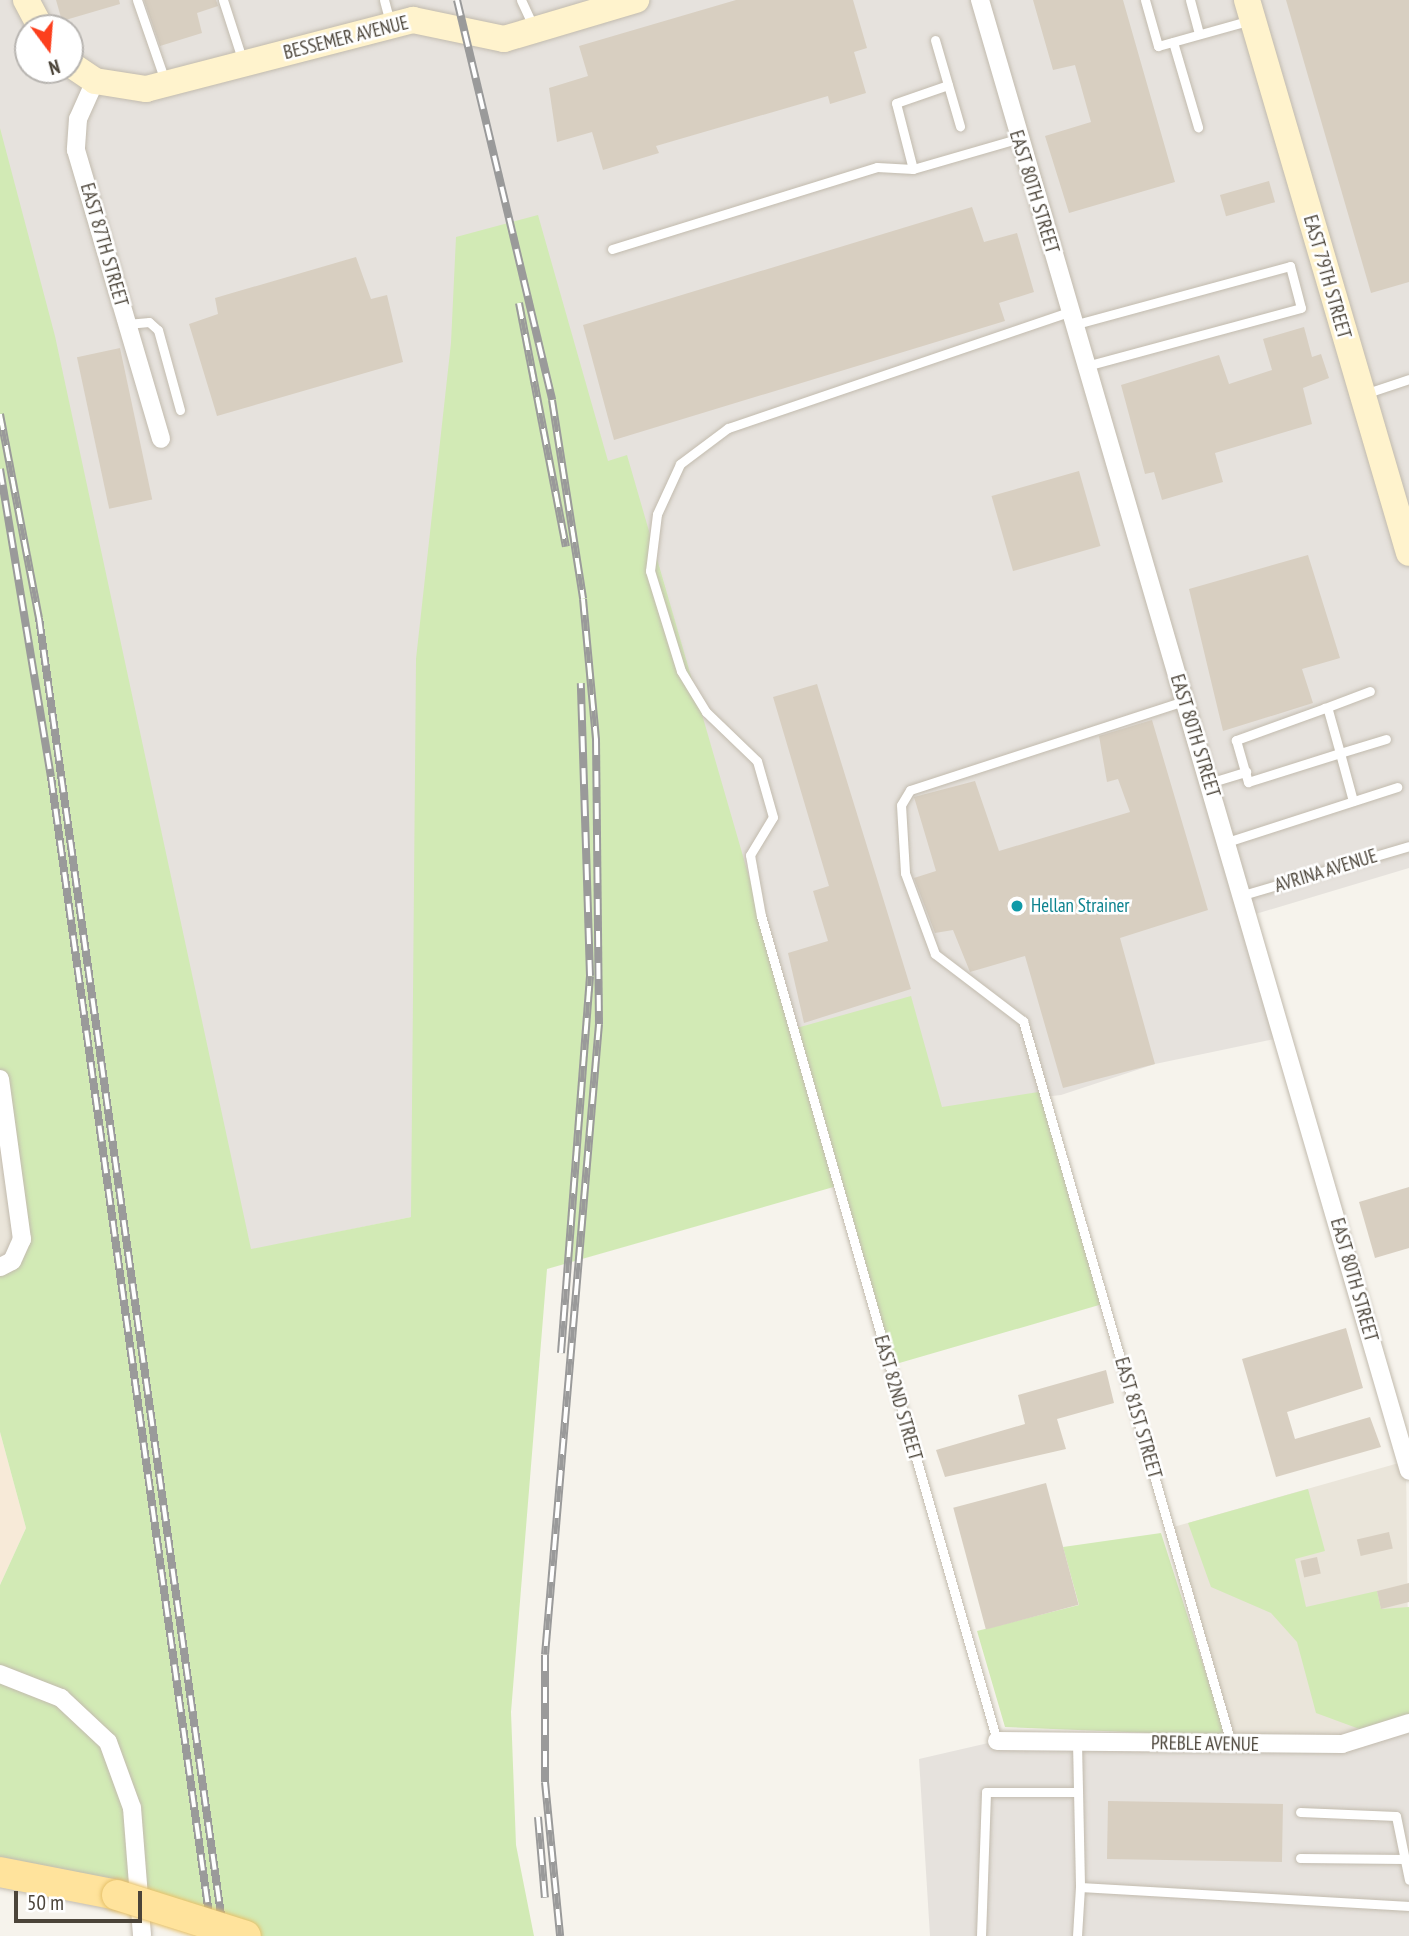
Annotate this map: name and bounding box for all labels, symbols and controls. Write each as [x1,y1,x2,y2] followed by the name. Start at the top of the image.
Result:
[281,11,411,65] street label: BESSEMER AVENUE
[14,14,84,84] north arrow
[46,54,62,80] text: N
[1004,127,1064,257] street label: EAST 80TH STREET
[75,180,133,310] street label: EAST 87TH STREET
[1298,212,1356,342] street label: EAST 79TH STREET
[1165,671,1225,801] street label: EAST 80TH STREET
[1271,844,1381,898] street label: AVRINA AVENUE
[1031,895,1130,917] place label: Hellan Strainer
[1009,898,1025,914] marker: Hellan Strainer
[1325,1215,1383,1345] street label: EAST 80TH STREET
[869,1333,927,1463] street label: EAST 82ND STREET
[1110,1354,1166,1482] street label: EAST 81ST STREET
[1151,1732,1259,1756] street label: PREBLE AVENUE
[18,1876,145,1920] scale bar
[27,1889,64,1916] text: 50 m

